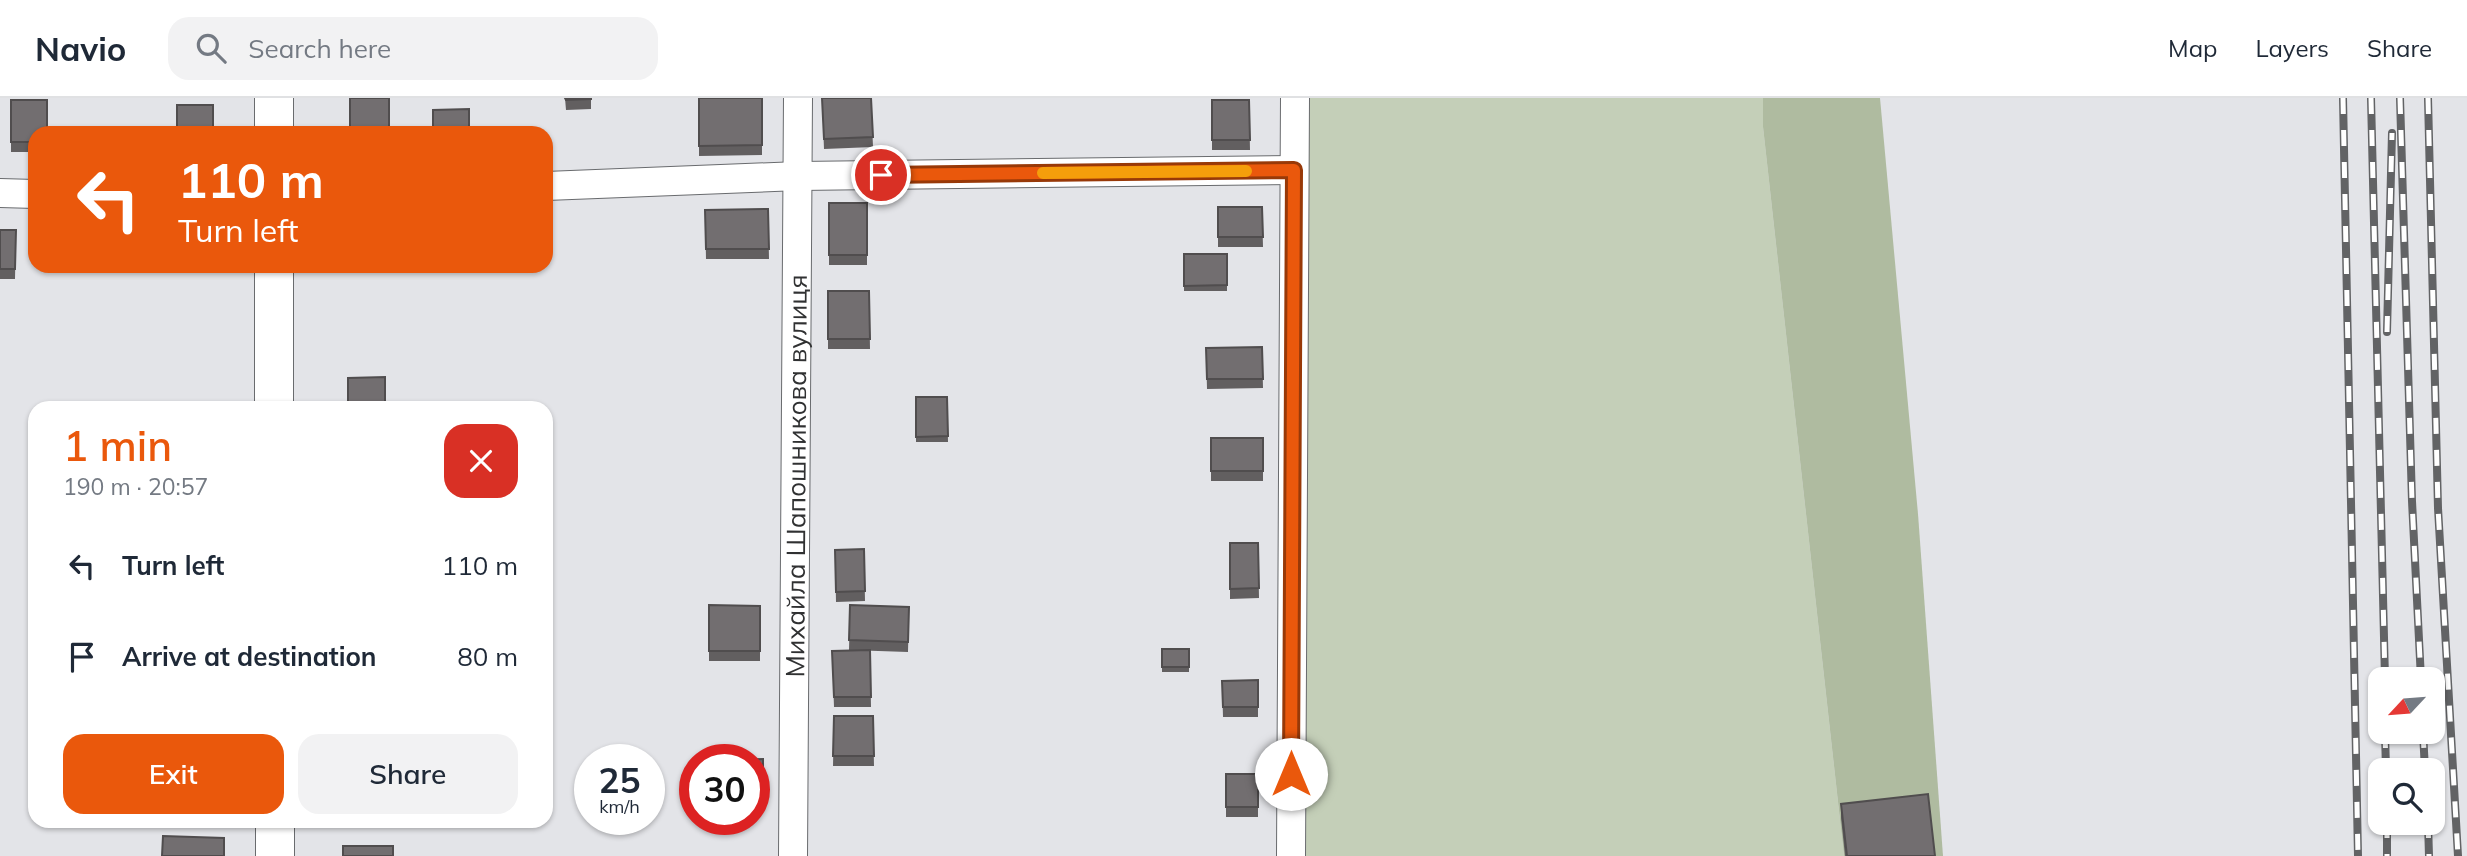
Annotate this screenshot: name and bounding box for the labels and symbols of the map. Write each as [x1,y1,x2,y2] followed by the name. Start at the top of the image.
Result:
[851,145,911,205] pin
[778,274,813,678] street label: Михайла Шапошникова вулиця
[2368,667,2445,744] north arrow
[1254,737,1328,811] position arrow
[679,744,770,835] speed limit sign: 30

